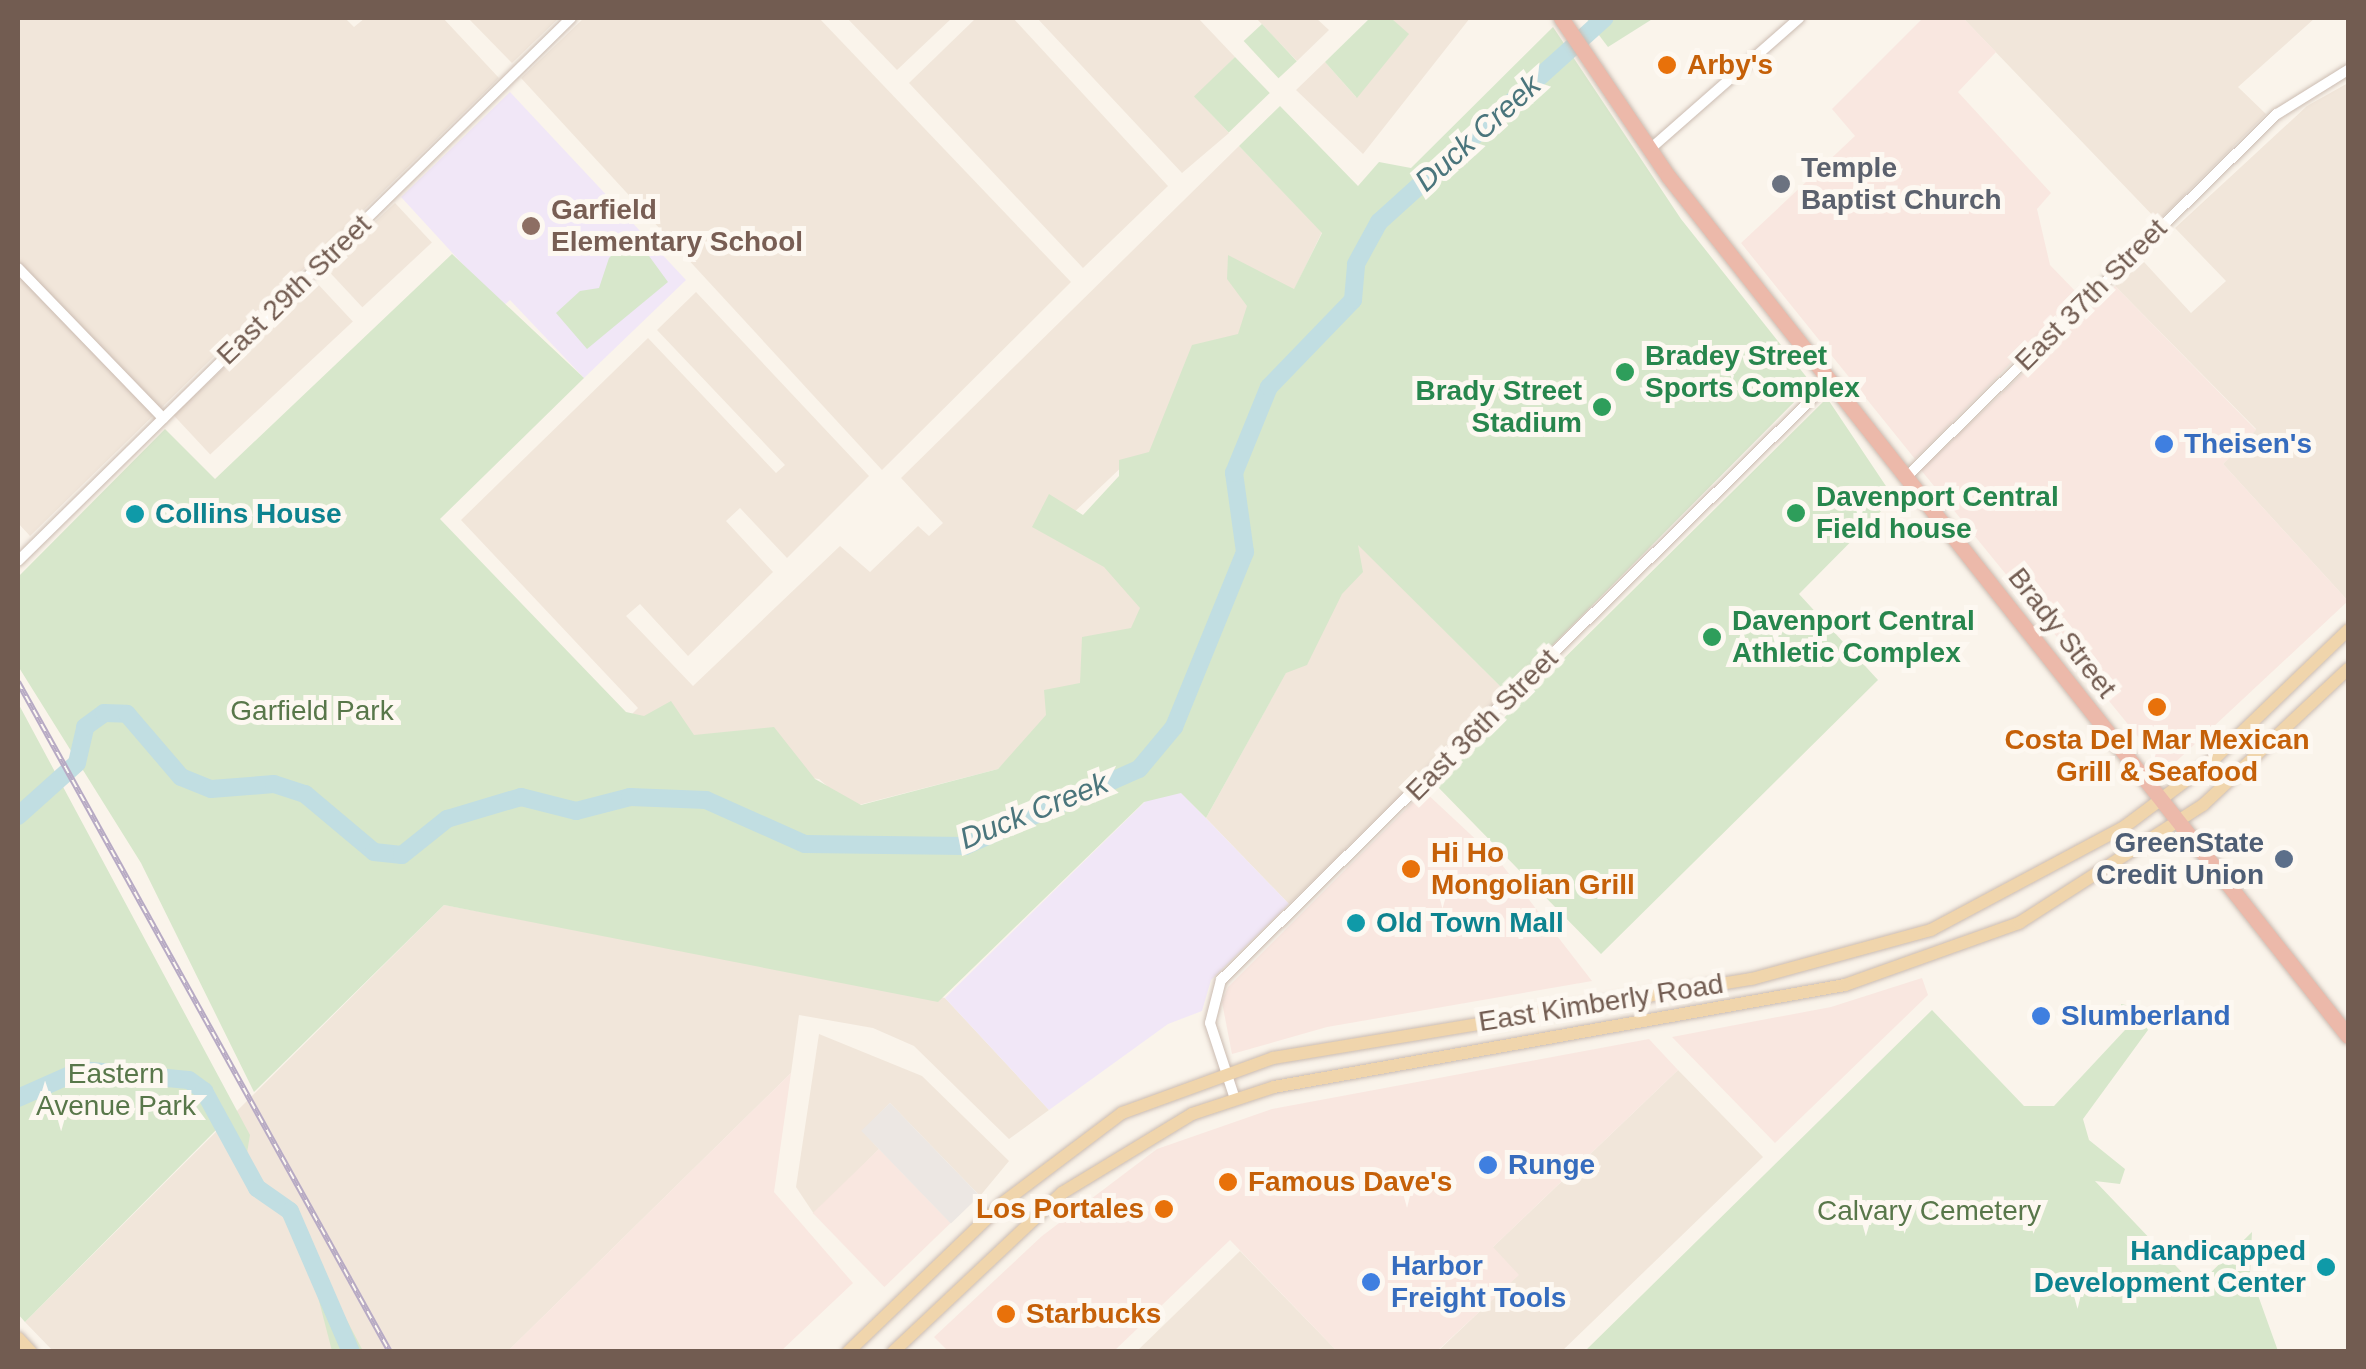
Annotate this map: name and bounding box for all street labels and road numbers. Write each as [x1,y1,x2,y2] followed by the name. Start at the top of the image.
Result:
[210,208,378,372] street label: East 29th Street
[2008,212,2174,378] street label: East 37th Street
[2001,561,2123,705] street label: Brady Street
[1399,642,1565,808] street label: East 36th Street
[1476,967,1726,1039] street label: East Kimberly Road

